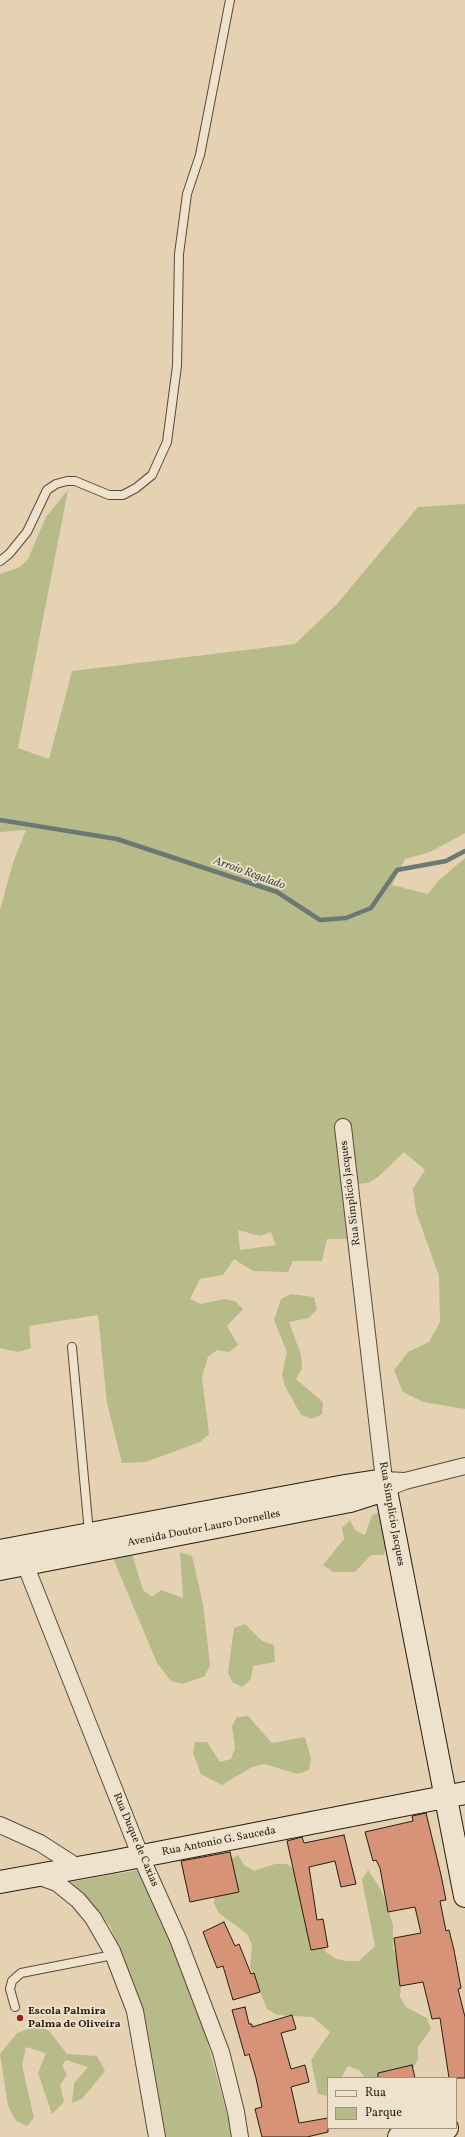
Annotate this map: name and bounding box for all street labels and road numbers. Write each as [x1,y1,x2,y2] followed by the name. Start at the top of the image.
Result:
[338,1140,364,1246] street label: Rua Simplicio Jacques
[375,1461,407,1567] street label: Rua Simplicio Jacques
[126,1508,282,1550] street label: Avenida Doutor Lauro Dornelles
[109,1791,161,1889] street label: Rua Duque de Caxias
[161,1824,277,1860] street label: Rua Antonio G. Sauceda

